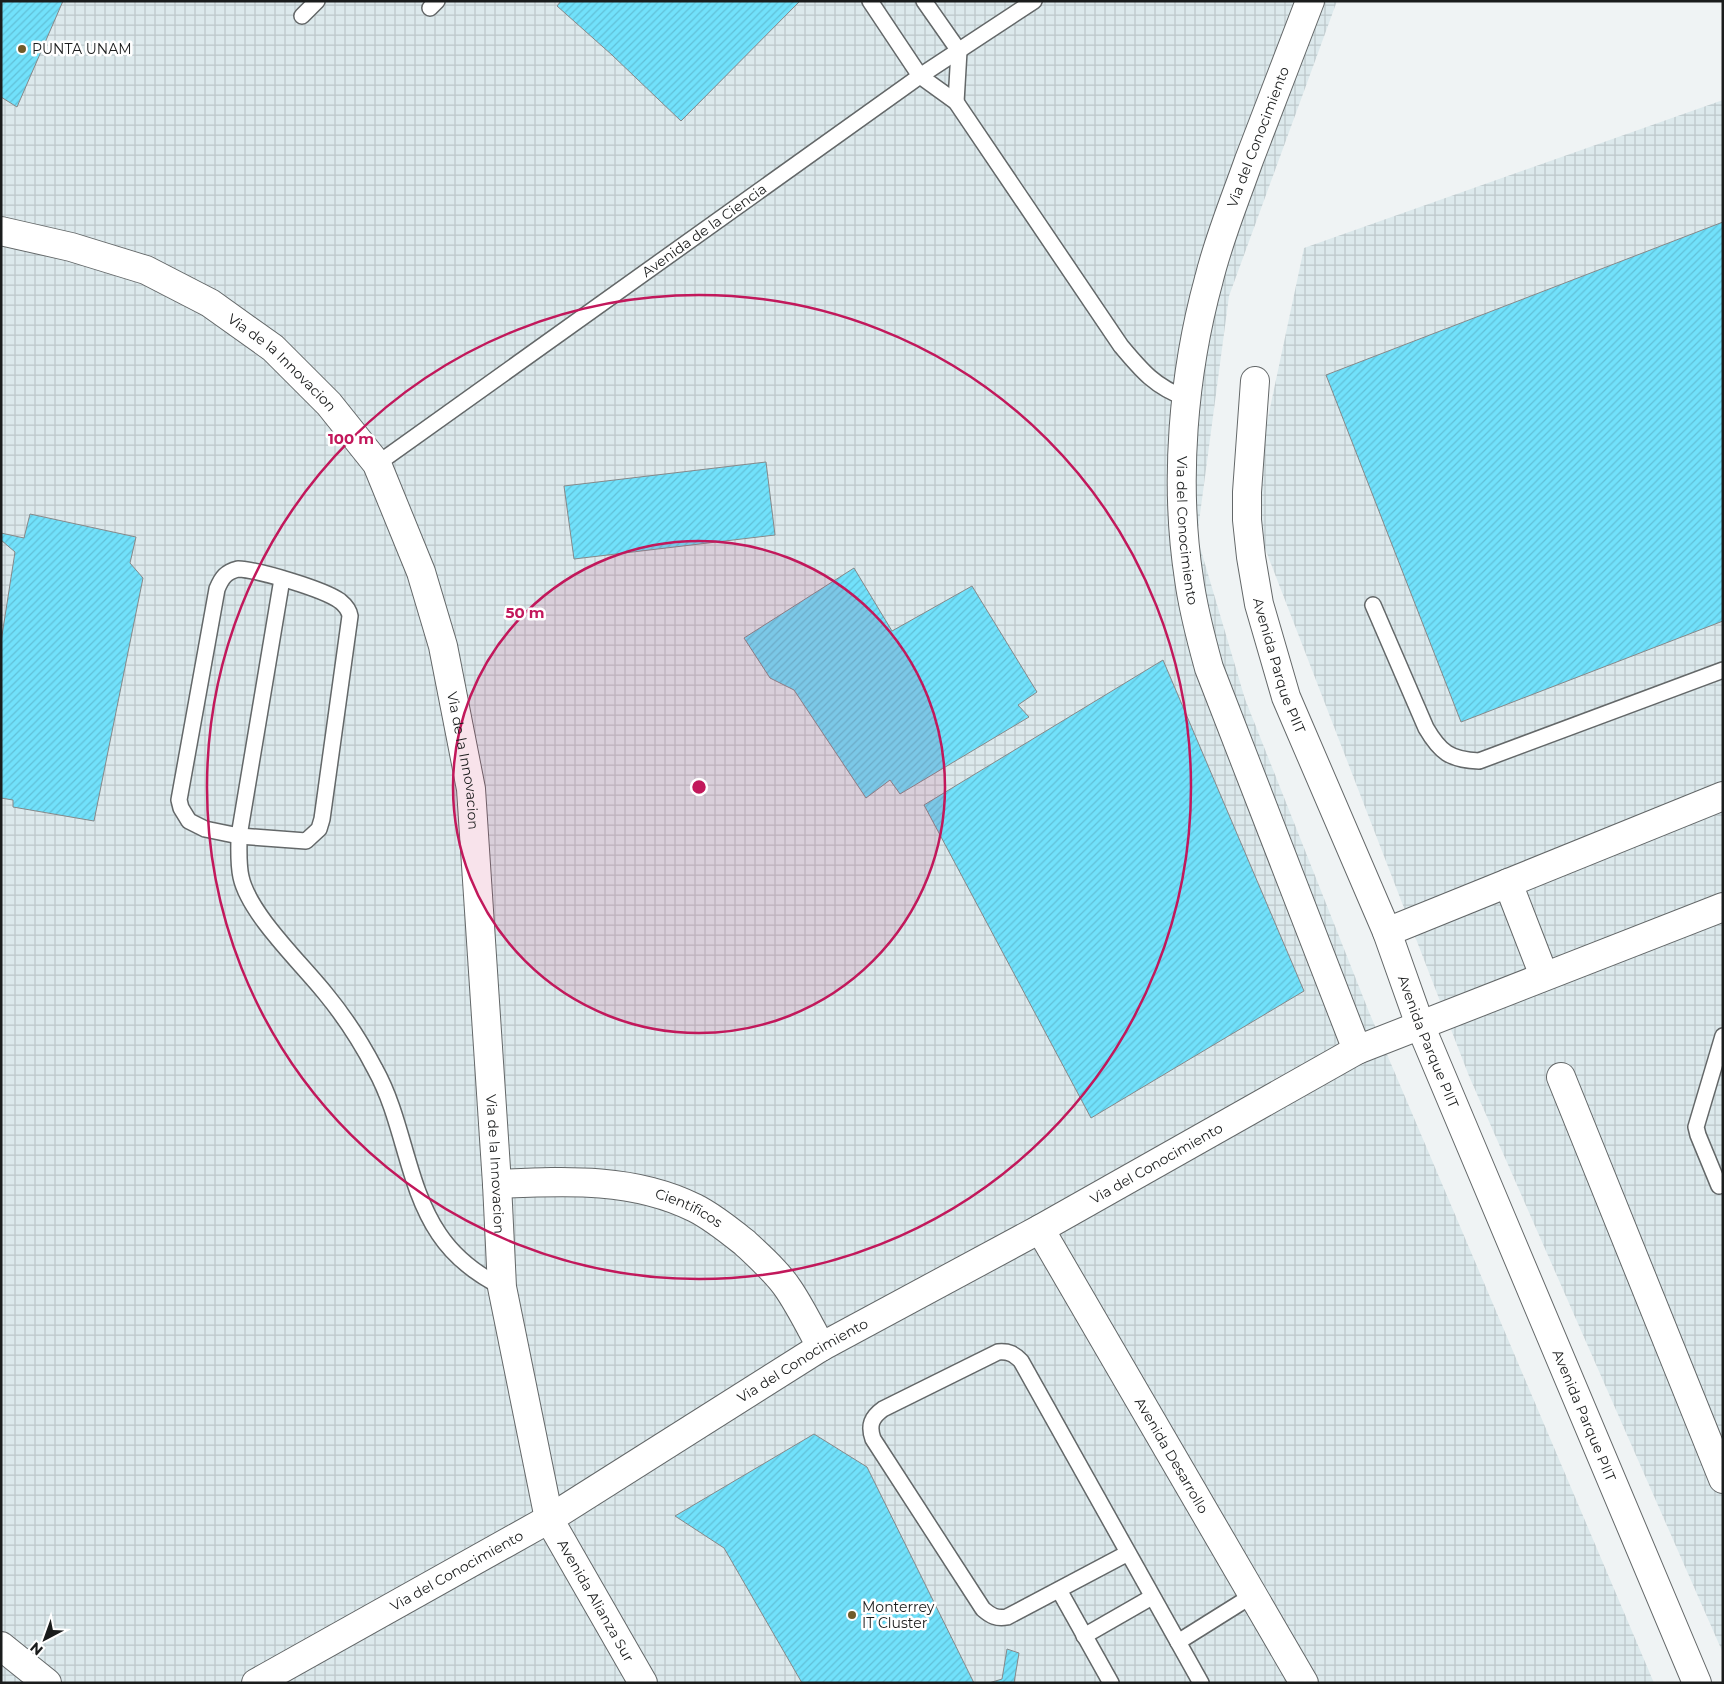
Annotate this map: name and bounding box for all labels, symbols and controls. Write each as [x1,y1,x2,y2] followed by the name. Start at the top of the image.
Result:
[32,40,132,58] place label: PUNTA UNAM
[16,43,28,55] marker: PUNTA UNAM
[1223,64,1293,210] street label: Via del Conocimiento
[638,180,770,281] street label: Avenida de la Ciencia
[224,310,340,415] street label: Via de la Innovacion
[328,429,374,448] text: 100 m
[1173,456,1202,607] street label: Via del Conocimiento
[1249,597,1310,736] street label: Avenida Parque PIIT
[505,603,545,622] text: 50 m
[443,690,483,830] street label: Via de la Innovacion
[690,778,708,796] centre of rings
[1394,973,1463,1111] street label: Avenida Parque PIIT
[482,1094,508,1234] street label: Via de la Innovacion
[1087,1119,1226,1208] street label: Via del Conocimiento
[653,1184,726,1232] street label: Cientificos
[734,1314,871,1407] street label: Via del Conocimiento
[1549,1347,1620,1484] street label: Avenida Parque PIIT
[1131,1394,1213,1517] street label: Avenida Desarrollo
[387,1526,527,1615] street label: Via del Conocimiento
[554,1536,638,1665] street label: Avenida Alianza Sur
[862,1598,935,1632] place label: Monterrey IT Cluster
[846,1609,858,1621] marker: Monterrey IT Cluster
[20,1614,70,1664] north arrow
[26,1638,47,1659] text: N

